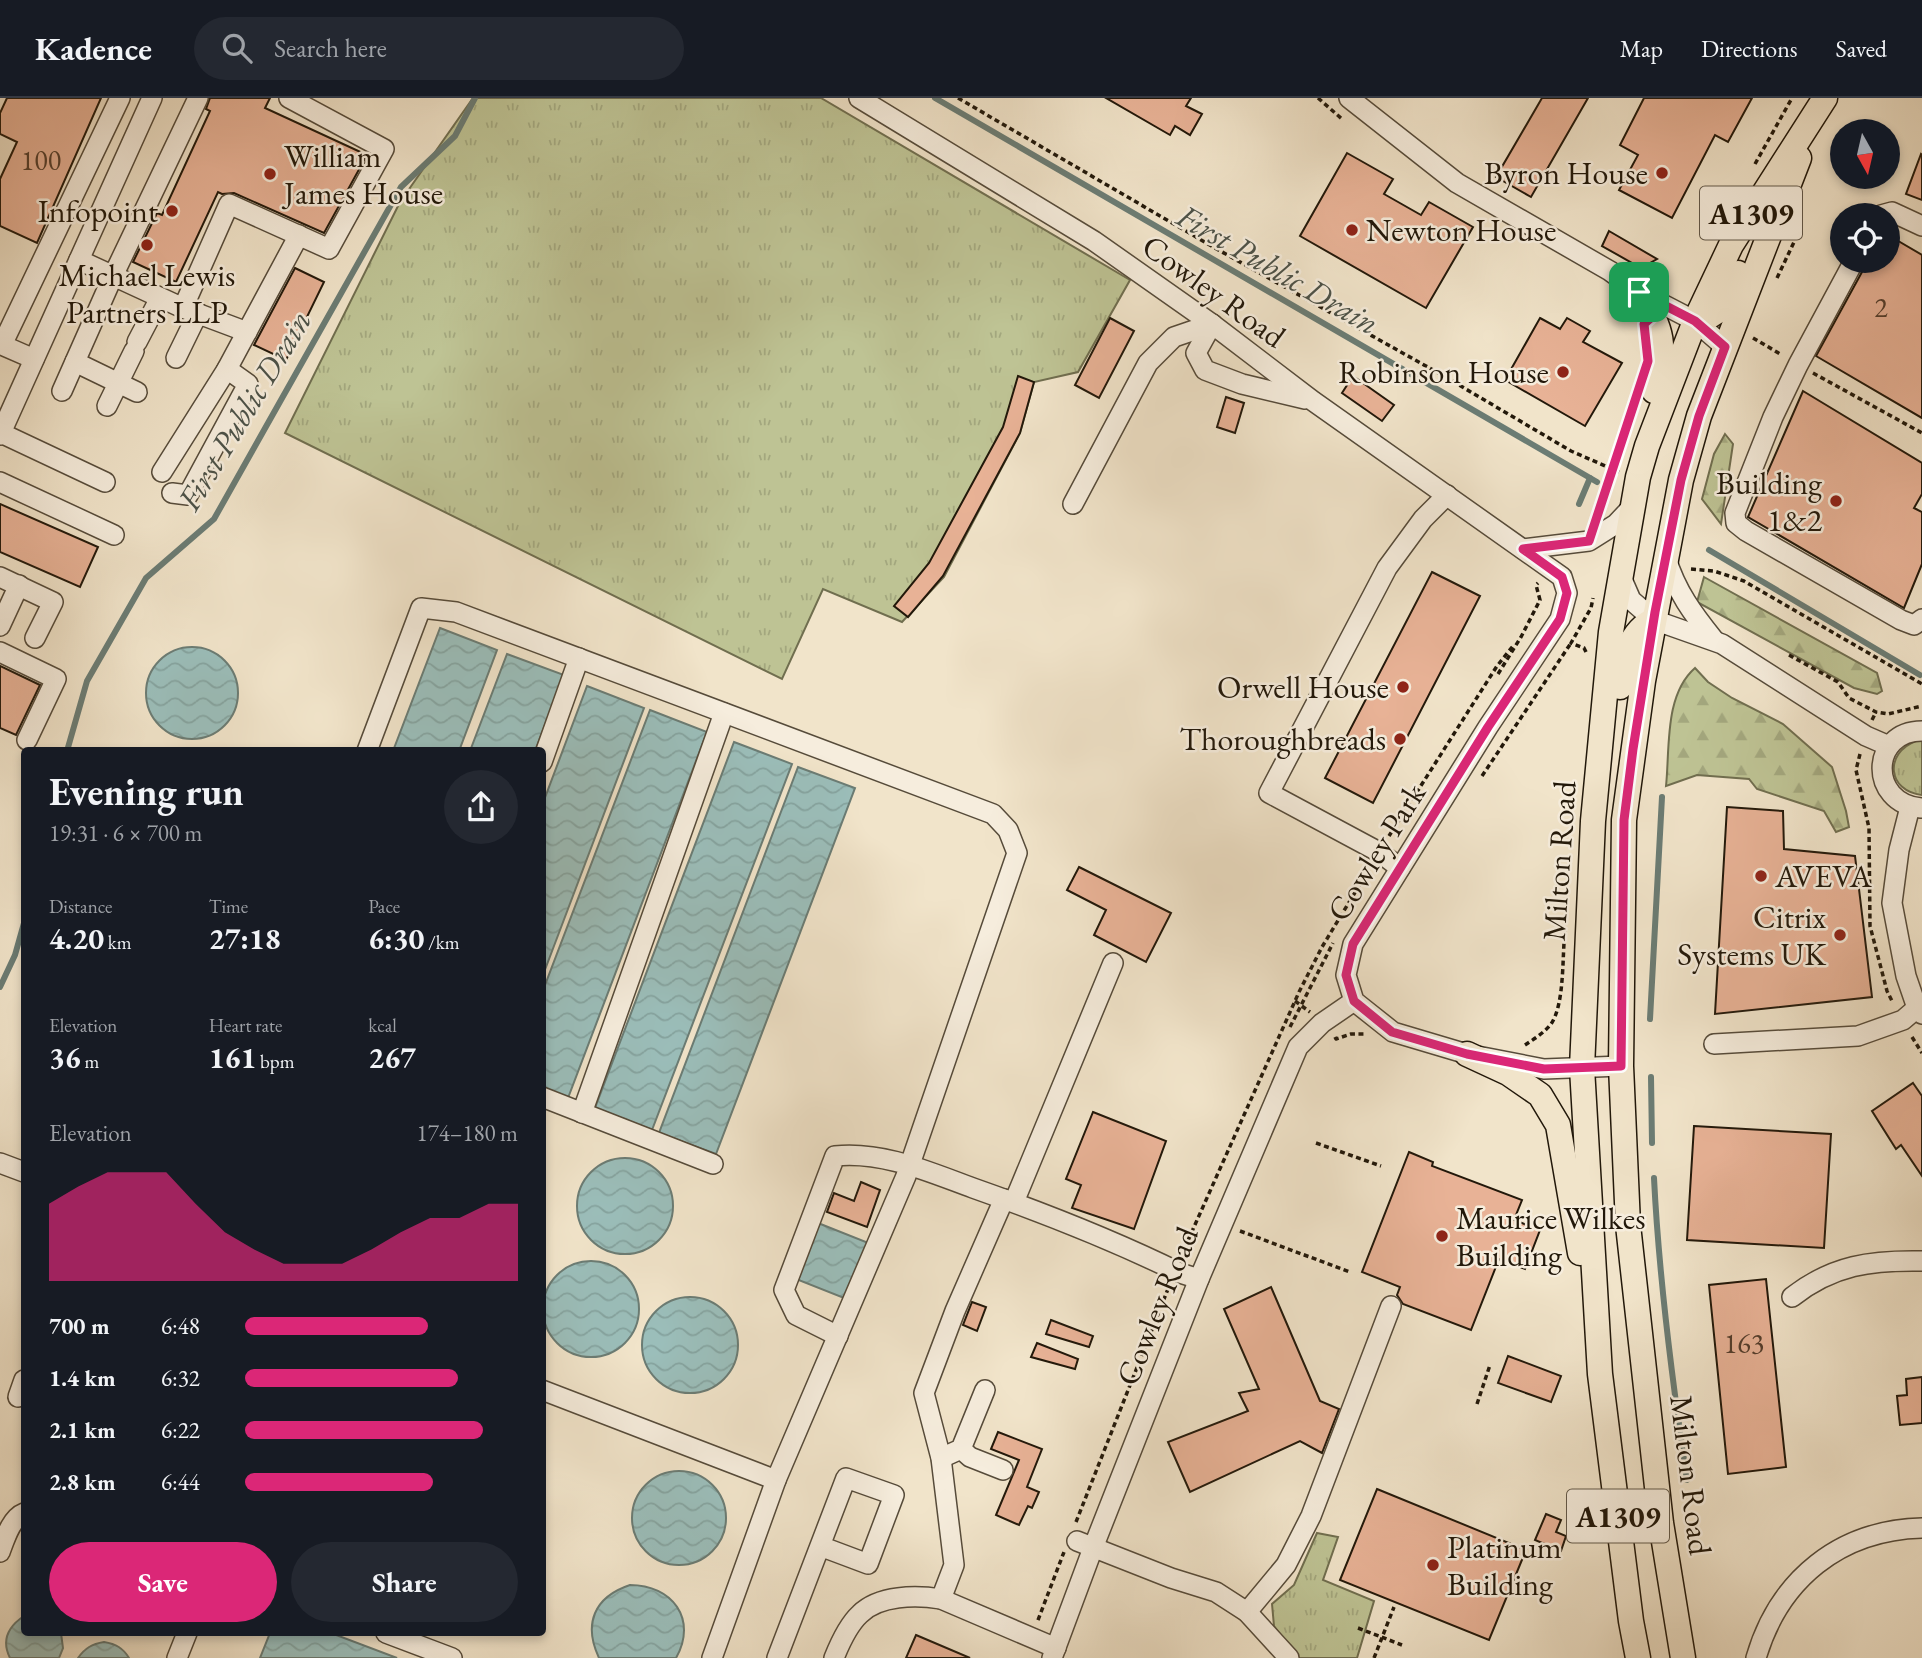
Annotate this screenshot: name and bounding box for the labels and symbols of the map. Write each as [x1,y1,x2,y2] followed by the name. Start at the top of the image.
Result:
[1830,119,1900,189] north arrow
[281,135,443,214] place label: William James House
[21,142,61,178] house number: 100
[1484,152,1648,194] place label: Byron House
[1654,165,1670,181] marker: Byron House
[262,166,278,182] marker: William James House
[1700,186,1802,239] road number: A1309
[38,190,158,232] place label: Infopoint
[1168,193,1387,344] water label: First Public Drain
[164,203,180,219] marker: Infopoint
[1366,209,1556,251] place label: Newton House
[1344,222,1360,238] marker: Newton House
[1134,225,1295,358] street label: Cowley Road
[139,237,155,253] marker: Michael Lewis Partners LLP
[59,254,235,333] place label: Michael Lewis Partners LLP
[1609,262,1669,322] pin
[1874,289,1888,325] house number: 2
[167,302,321,519] water label: First Public Drain
[1338,351,1549,393] place label: Robinson House
[1555,364,1571,380] marker: Robinson House
[1716,462,1823,541] place label: Building 1&2
[1828,493,1844,509] marker: Building 1&2
[1217,666,1389,708] place label: Orwell House
[1395,679,1411,695] marker: Orwell House
[1180,718,1386,760] place label: Thoroughbreads
[1392,731,1408,747] marker: Thoroughbreads
[1317,774,1435,929] street label: Cowley Park
[1532,779,1586,943] street label: Milton Road
[1774,855,1873,897] place label: AVEVA
[1753,868,1769,884] marker: AVEVA
[1677,896,1827,975] place label: Citrix Systems UK
[1832,927,1848,943] marker: Citrix Systems UK
[1456,1197,1646,1276] place label: Maurice Wilkes Building
[1106,1220,1208,1392] street label: Cowley Road
[1434,1228,1450,1244] marker: Maurice Wilkes Building
[1724,1325,1764,1361] house number: 163
[1660,1393,1722,1558] street label: Milton Road
[1567,1490,1669,1542] road number: A1309
[1447,1526,1562,1605] place label: Platinum Building
[1425,1557,1441,1573] marker: Platinum Building

